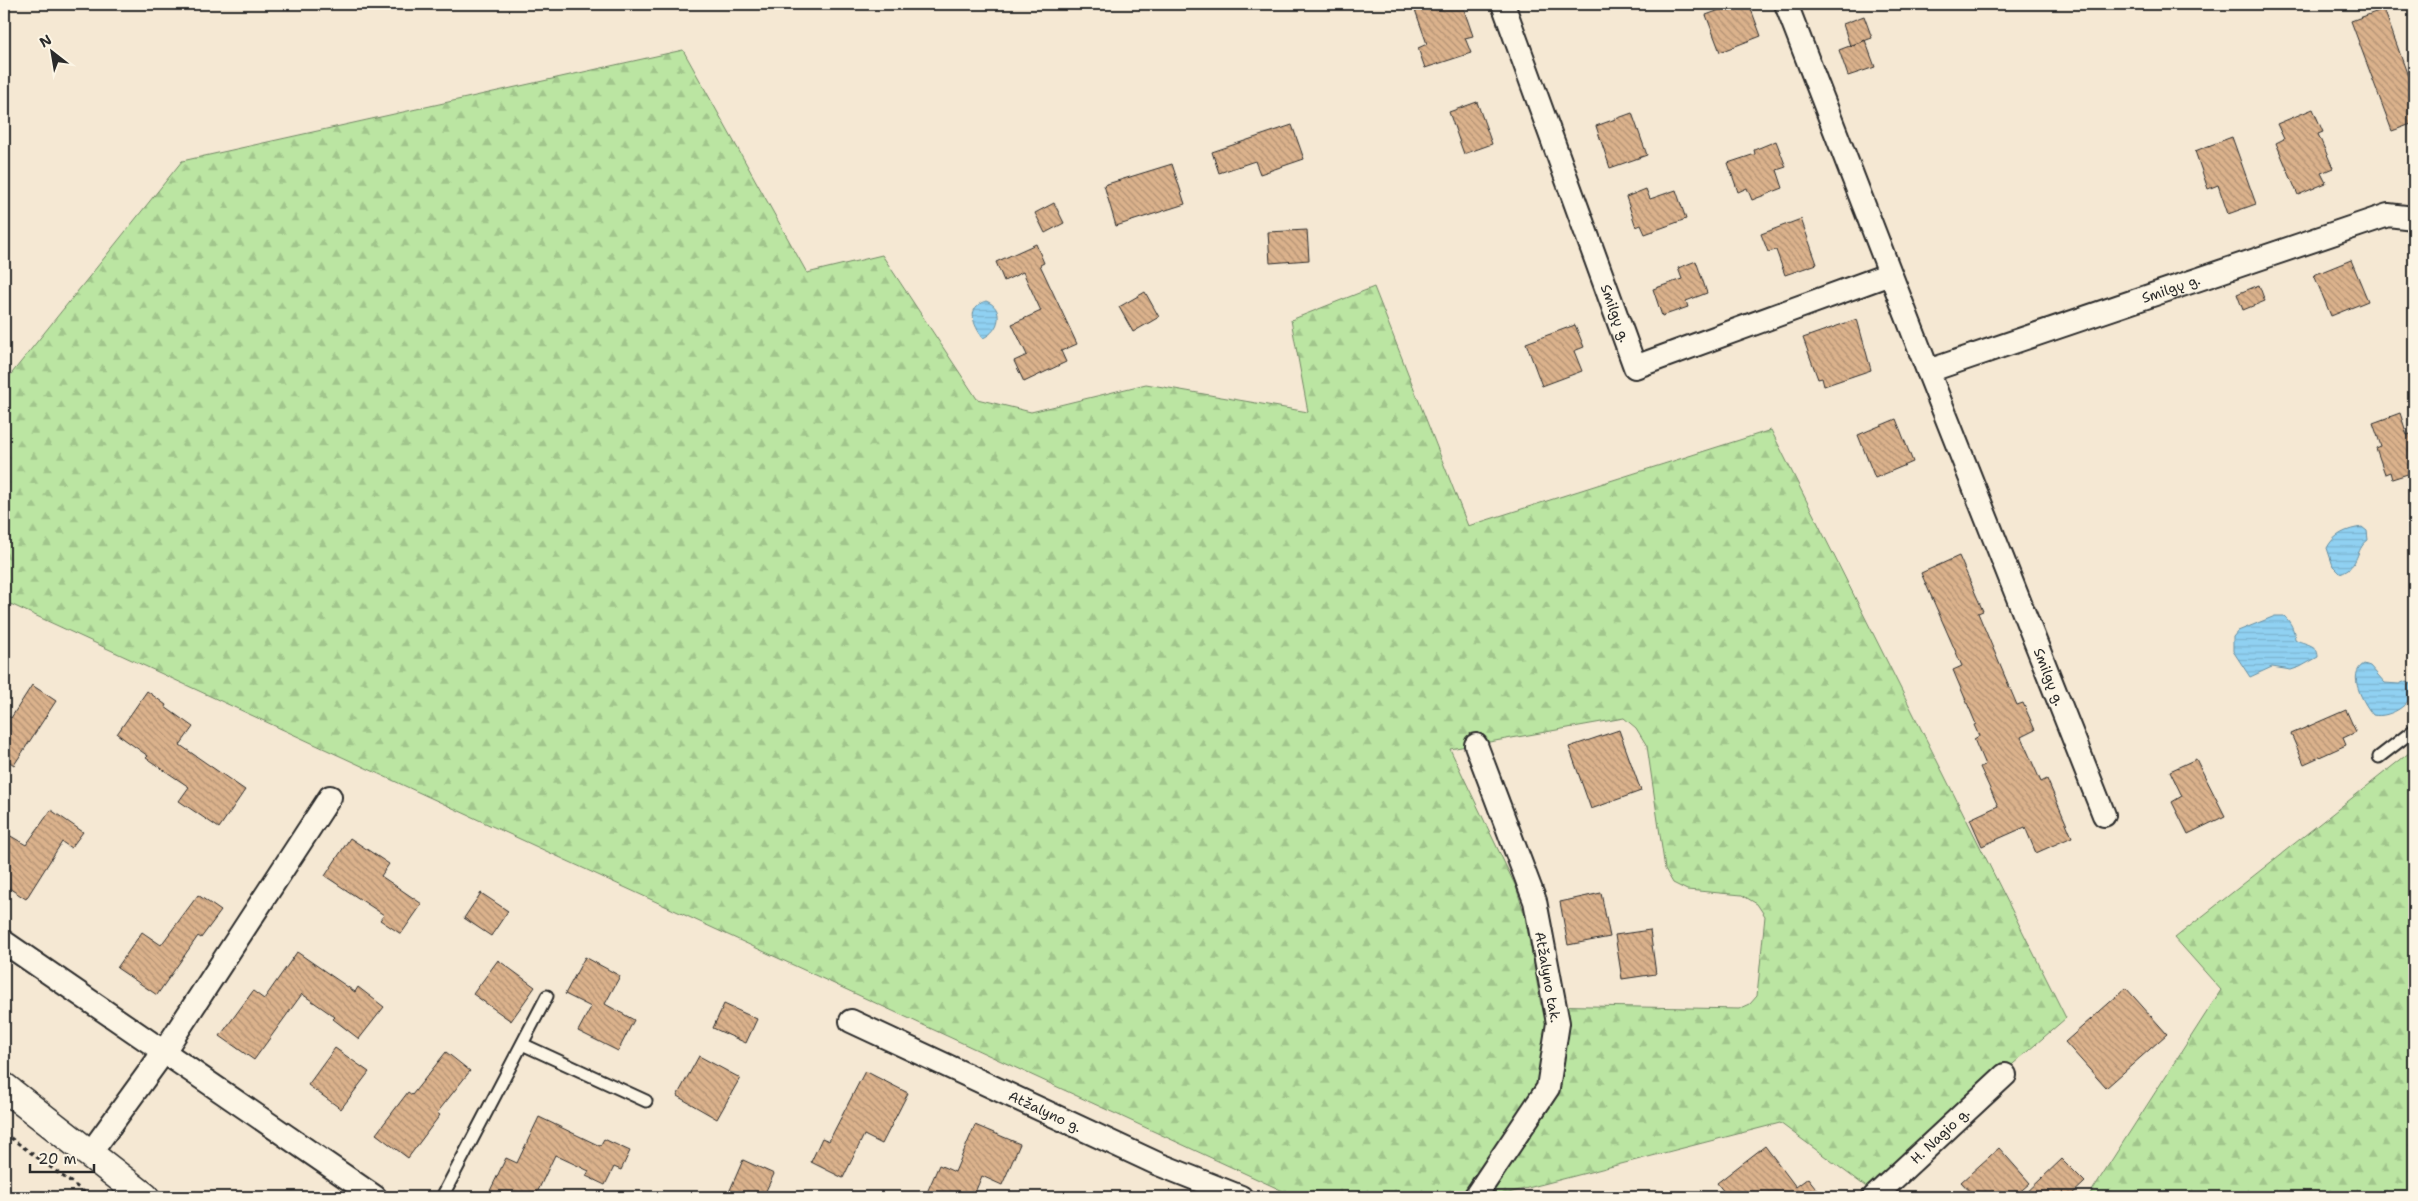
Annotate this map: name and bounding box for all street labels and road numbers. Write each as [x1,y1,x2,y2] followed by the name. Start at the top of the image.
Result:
[2139,270,2203,307] street label: Smilgų g.
[1597,282,1634,345] street label: Smilgų g.
[2030,645,2069,708] street label: Smilgų g.
[1531,930,1565,1024] street label: Atžalyno tak.
[1006,1087,1084,1136] street label: Atžalyno g.
[1906,1104,1973,1168] street label: H. Nagio g.

